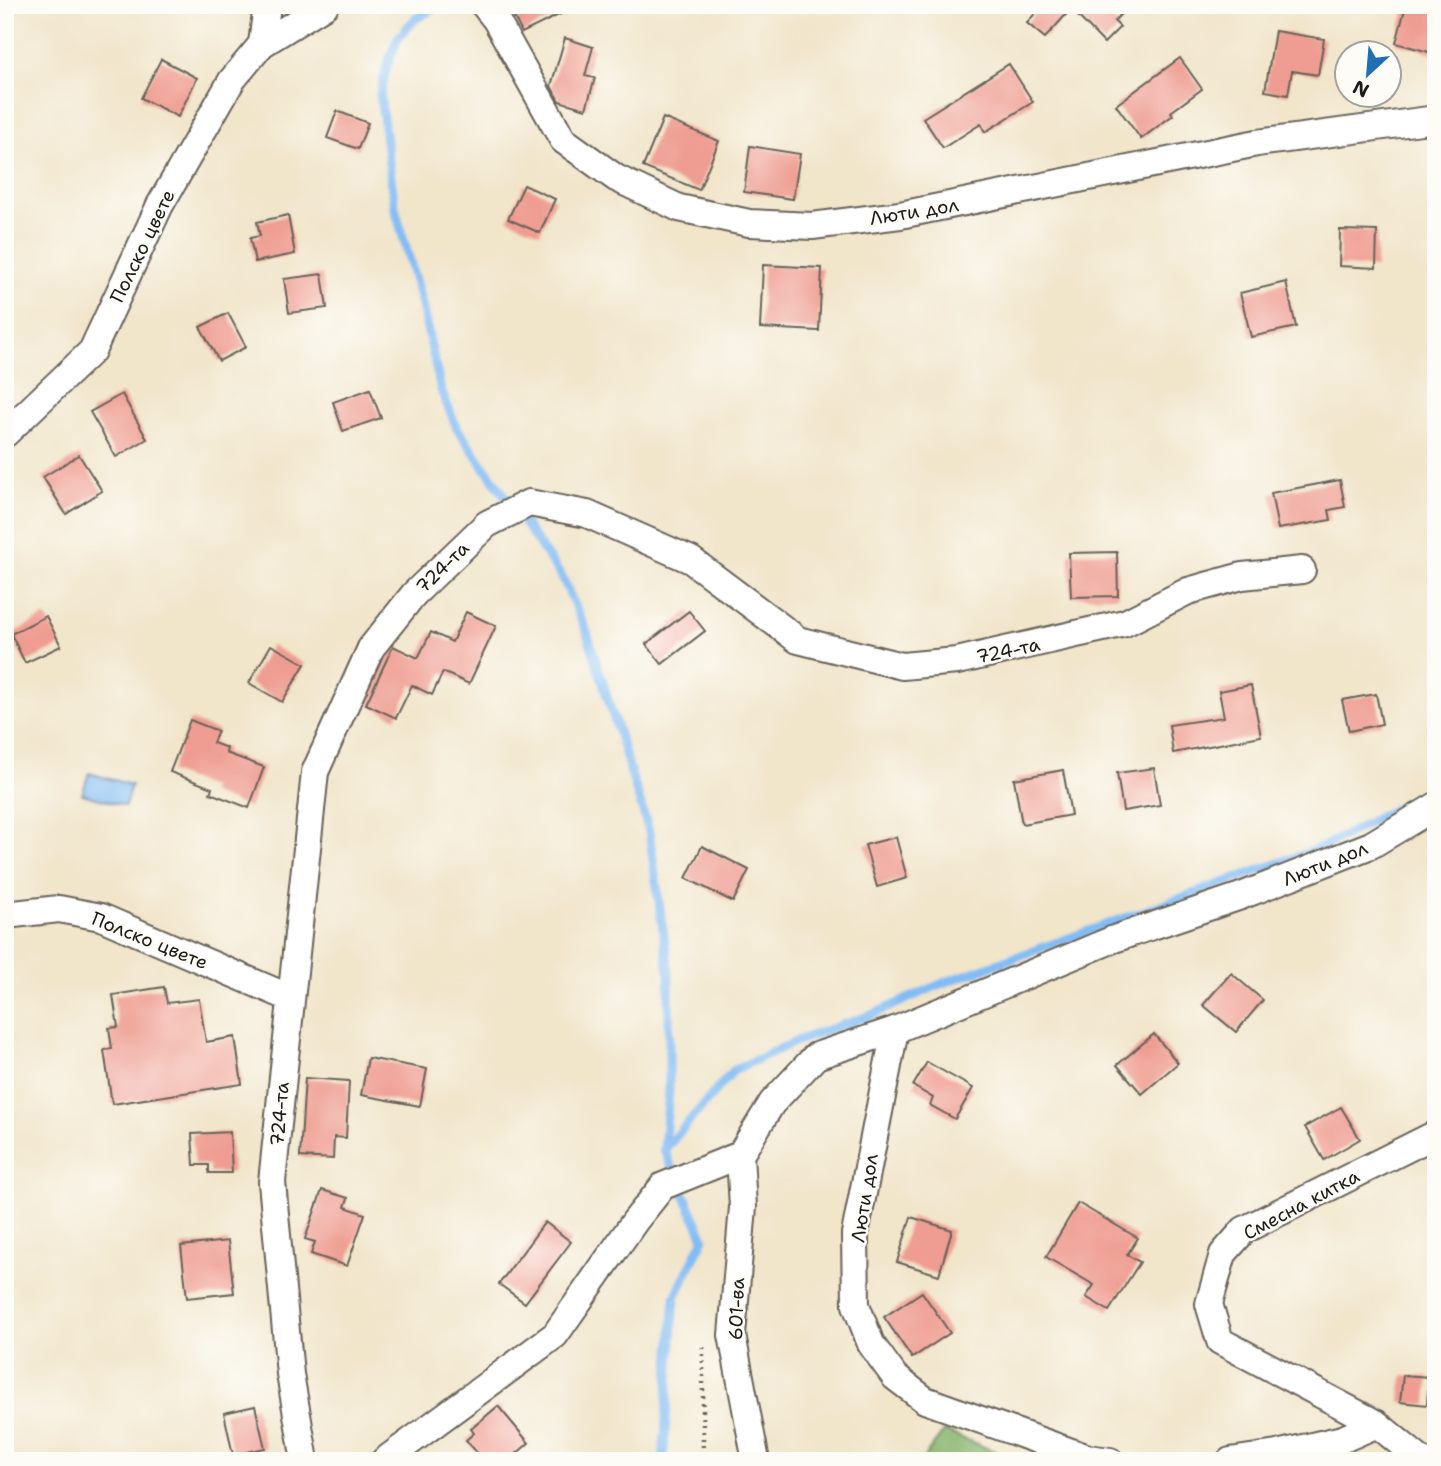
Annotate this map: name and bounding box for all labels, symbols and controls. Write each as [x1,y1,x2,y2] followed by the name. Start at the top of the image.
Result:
[1332,38,1402,108] north arrow
[1349,74,1373,103] text: N
[104,185,181,307] street label: Полско цвете
[868,192,961,231] street label: Люти дол
[410,536,474,599] street label: 724-та
[974,631,1043,669] street label: 724-та
[1279,835,1372,892] street label: Люти дол
[88,906,212,975] street label: Полско цвете
[264,1081,295,1147] street label: 724-та
[845,1151,884,1244] street label: Люти дол
[1239,1163,1364,1246] street label: Смесна китка
[723,1277,750,1341] street label: 601-ва

